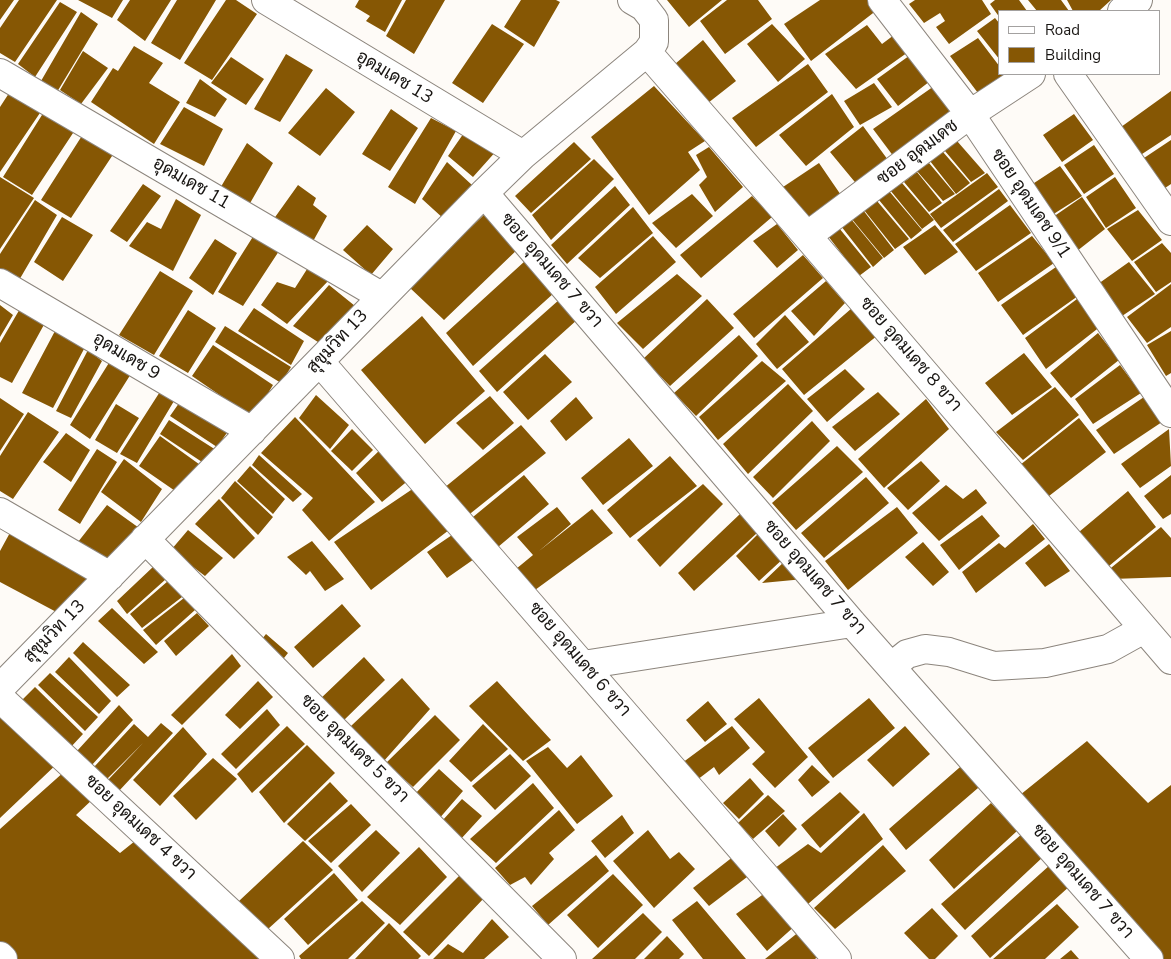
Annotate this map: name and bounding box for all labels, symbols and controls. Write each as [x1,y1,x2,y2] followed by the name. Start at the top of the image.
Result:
[998,10,1161,75] legend
[1045,20,1080,40] text: Road
[1045,45,1101,65] text: Building
[352,47,436,109] street label: อุดมเดช 13
[873,115,963,191] street label: ซอย อุดมเดช
[985,145,1075,263] street label: ซอย อุดมเดช 9/1
[149,153,233,215] street label: อุดมเดช 11
[495,209,607,333] street label: ซอย อุดมเดช 7 ขวา
[854,293,966,417] street label: ซอย อุดมเดช 8 ขวา
[303,306,373,378] street label: สุขุมวิท 13
[88,328,164,386] street label: อุดมเดช 9
[758,516,870,640] street label: ซอย อุดมเดช 7 ขวา
[20,596,90,668] street label: สุขุมวิท 13
[523,598,635,722] street label: ซอย อุดมเดช 6 ขวา
[295,690,413,808] street label: ซอย อุดมเดช 5 ขวา
[80,771,200,885] street label: ซอย อุดมเดช 4 ขวา
[1026,820,1138,944] street label: ซอย อุดมเดช 7 ขวา

